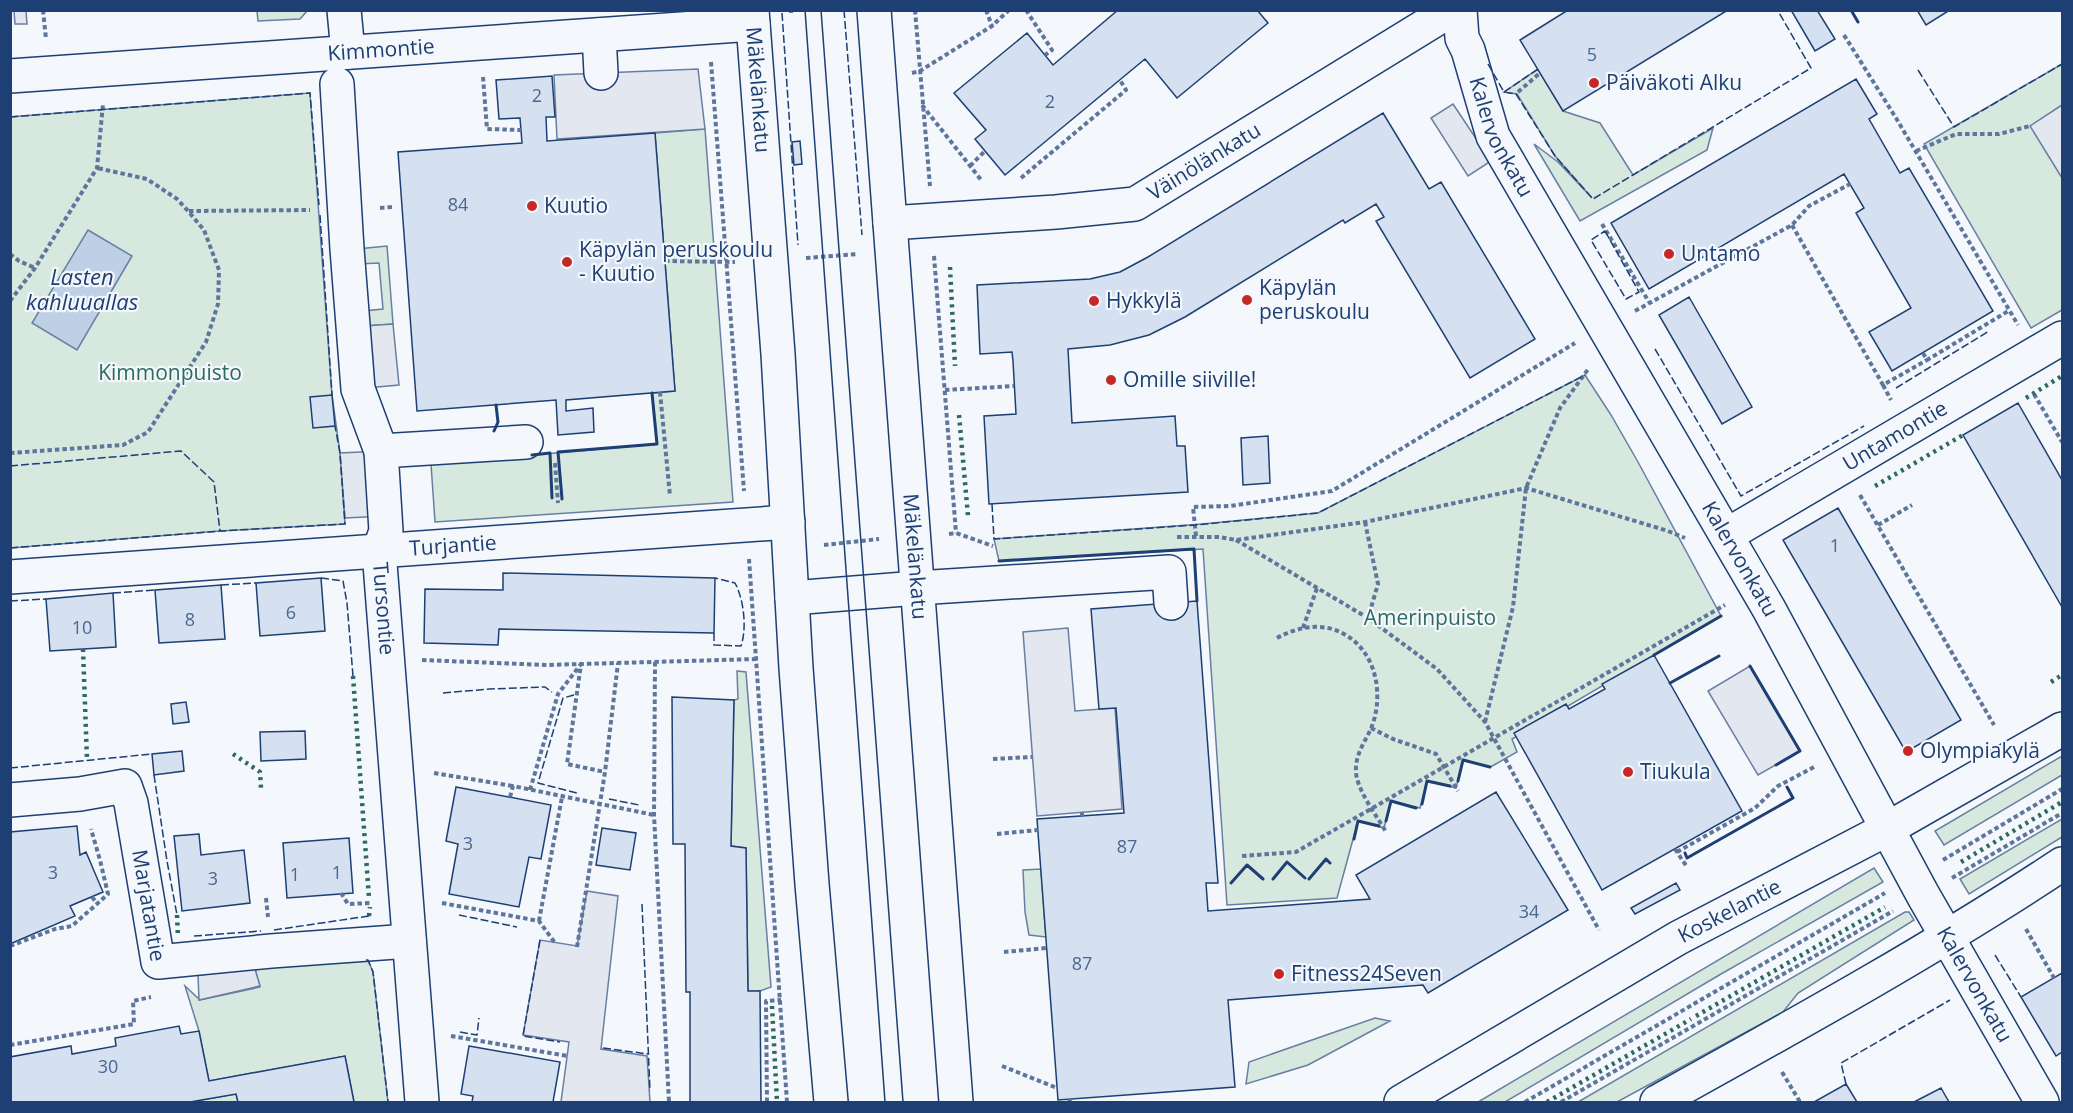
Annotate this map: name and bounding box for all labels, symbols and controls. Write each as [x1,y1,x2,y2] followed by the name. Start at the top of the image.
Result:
[740,26,778,154] street label: Mäkelänkatu
[327,31,435,67] street label: Kimmontie
[1587,42,1597,66] house number: 5
[1606,68,1742,96] place label: Päiväkoti Alku
[1464,73,1541,202] street label: Kalervonkatu
[1587,76,1601,90] marker: Päiväkoti Alku
[532,83,542,107] house number: 2
[1045,89,1055,113] house number: 2
[1142,115,1266,206] street label: Väinölänkatu
[544,191,608,219] place label: Kuutio
[448,192,468,216] house number: 84
[525,199,539,213] marker: Kuutio
[579,235,773,287] place label: Käpylän peruskoulu - Kuutio
[1681,239,1760,267] place label: Untamo
[1662,247,1676,261] marker: Untamo
[560,255,574,269] marker: Käpylän peruskoulu - Kuutio
[26,261,139,316] water label: Lasten kahluuallas
[1259,273,1370,325] place label: Käpylän peruskoulu
[1106,286,1182,314] place label: Hykkylä
[1240,293,1254,307] marker: Käpylän peruskoulu
[1087,294,1101,308] marker: Hykkylä
[98,358,242,386] park label: Kimmonpuisto
[1123,365,1256,393] place label: Omille siiville!
[1104,373,1118,387] marker: Omille siiville!
[1837,394,1952,477] street label: Untamontie
[897,492,935,620] street label: Mäkelänkatu
[1696,496,1786,621] street label: Kalervonkatu
[408,528,497,562] street label: Turjantie
[1830,533,1840,557] house number: 1
[367,561,402,656] street label: Tursontie
[286,600,296,624] house number: 6
[1364,603,1496,631] park label: Amerinpuisto
[185,607,195,631] house number: 8
[72,615,92,639] house number: 10
[1920,736,2040,764] place label: Olympiakylä
[1901,744,1915,758] marker: Olympiakylä
[1640,757,1711,785] place label: Tiukula
[1621,765,1635,779] marker: Tiukula
[463,831,473,855] house number: 3
[1117,834,1137,858] house number: 87
[126,847,173,963] street label: Marjatantie
[48,860,58,884] house number: 3
[332,860,342,884] house number: 1
[290,862,300,886] house number: 1
[208,866,218,890] house number: 3
[1673,872,1786,949] street label: Koskelantie
[1519,899,1539,923] house number: 34
[1931,921,2020,1047] street label: Kalervonkatu
[1072,951,1092,975] house number: 87
[1291,959,1442,987] place label: Fitness24Seven
[1272,967,1286,981] marker: Fitness24Seven
[98,1054,118,1078] house number: 30

